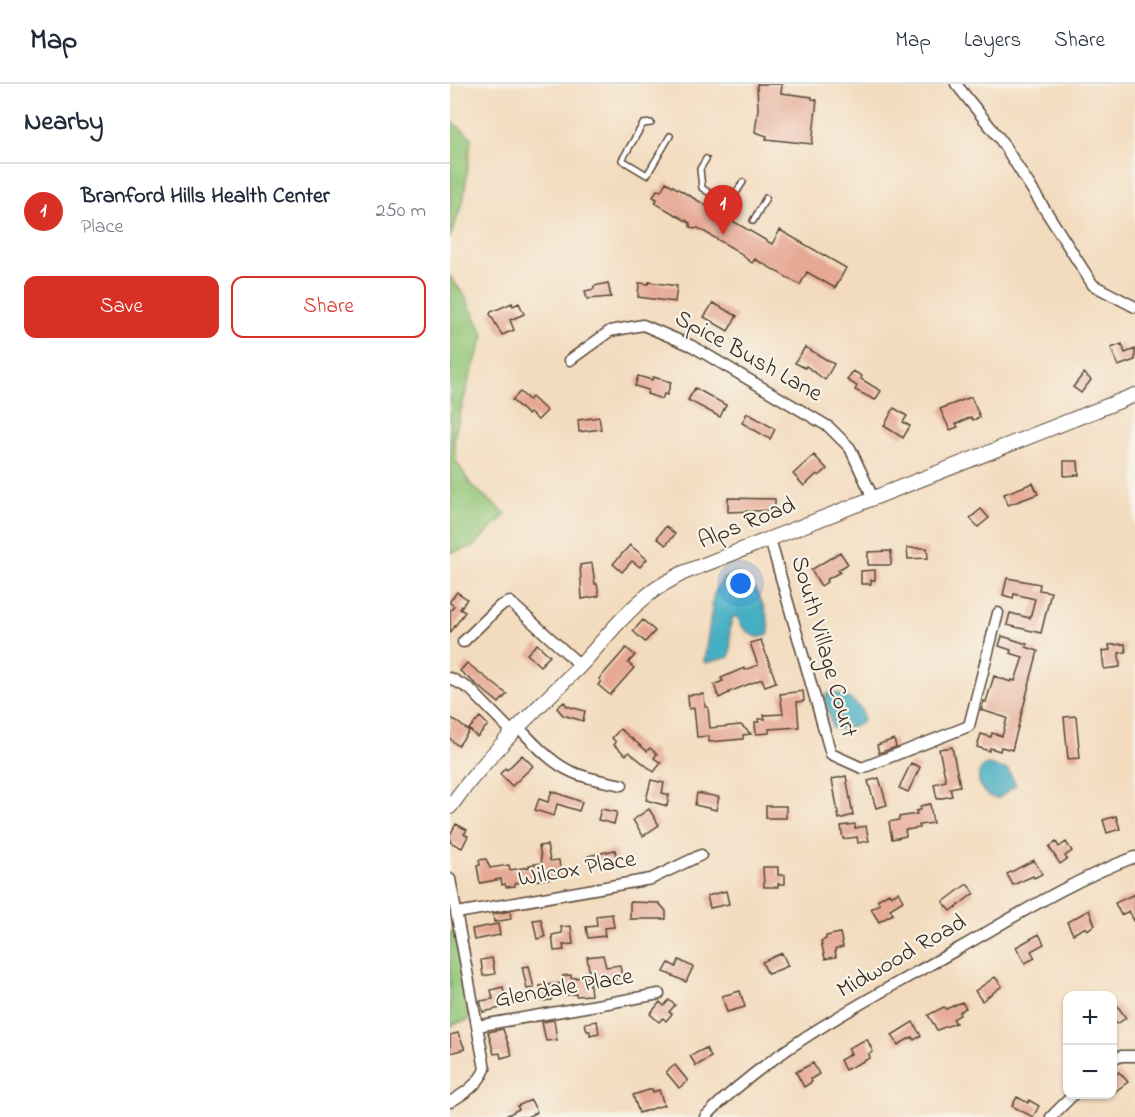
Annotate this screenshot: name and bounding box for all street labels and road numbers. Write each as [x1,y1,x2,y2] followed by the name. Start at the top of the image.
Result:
[668,302,828,412] street label: Spice Bush Lane
[693,488,801,559] street label: Alps Road
[780,552,866,742] street label: South Village Court
[515,842,639,898] street label: Wilcox Place
[831,905,974,1008] street label: Midwood Road
[492,960,636,1018] street label: Glendale Place

